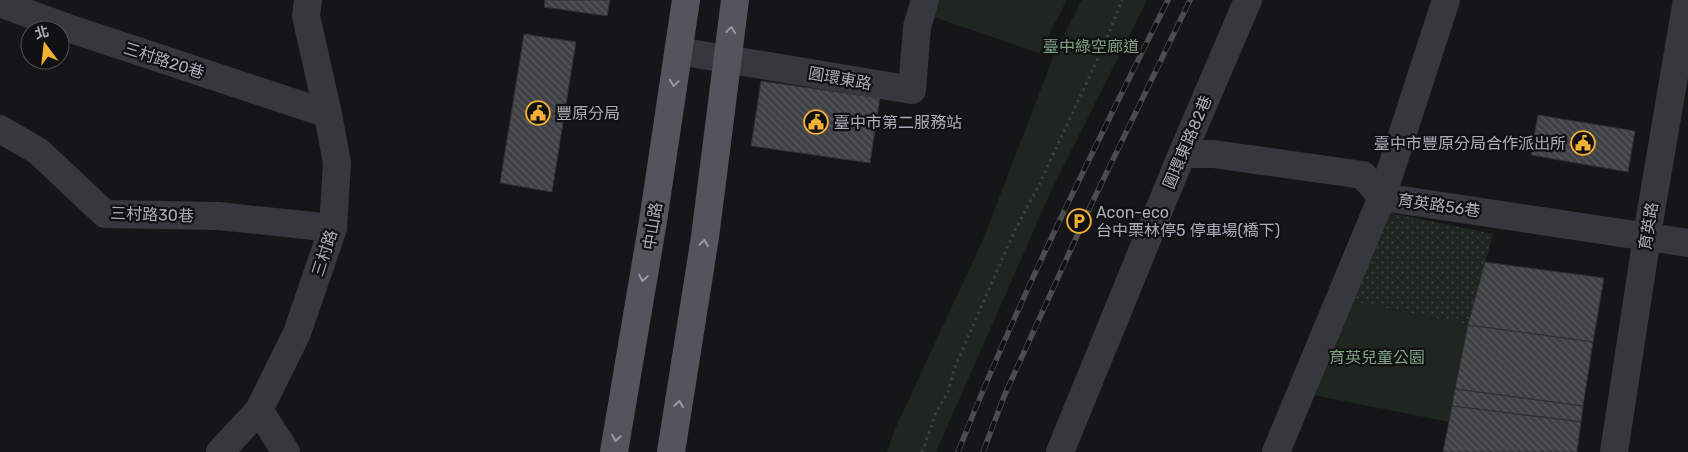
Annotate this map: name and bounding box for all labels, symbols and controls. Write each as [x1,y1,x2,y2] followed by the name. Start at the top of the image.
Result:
[20,20,70,70] north arrow
[33,23,51,43] text: 北
[725,26,736,34] one-way arrow
[1043,37,1139,56] park label: 臺中綠空廊道
[121,39,207,82] street label: 三村路20巷
[807,64,873,93] street label: 圓環東路
[669,79,679,87] one-way arrow
[1159,93,1216,192] street label: 圓環東路82巷
[525,100,551,126] public building icon: 豐原分局
[556,104,620,123] place label: 豐原分局
[803,109,829,135] public building icon: 臺中市第二服務站
[834,113,962,132] place label: 臺中市第二服務站
[1570,130,1596,156] public building icon: 臺中市豐原分局合作派出所
[1374,134,1566,153] place label: 臺中市豐原分局合作派出所
[1396,190,1481,221] street label: 育英路56巷
[639,201,666,251] street label: 中山路
[1635,201,1662,251] street label: 育英路
[1096,203,1280,240] place label: Acon-eco 台中栗林停5 停車場(橋下)
[110,204,194,225] street label: 三村路30巷
[1066,208,1092,234] parking icon: Acon-eco 台中栗林停5 停車場(橋下)
[308,227,341,279] street label: 三村路
[699,239,709,248] one-way arrow
[639,274,649,282] one-way arrow
[1329,348,1425,367] park label: 育英兒童公園
[673,400,683,408] one-way arrow
[612,434,622,443] one-way arrow

